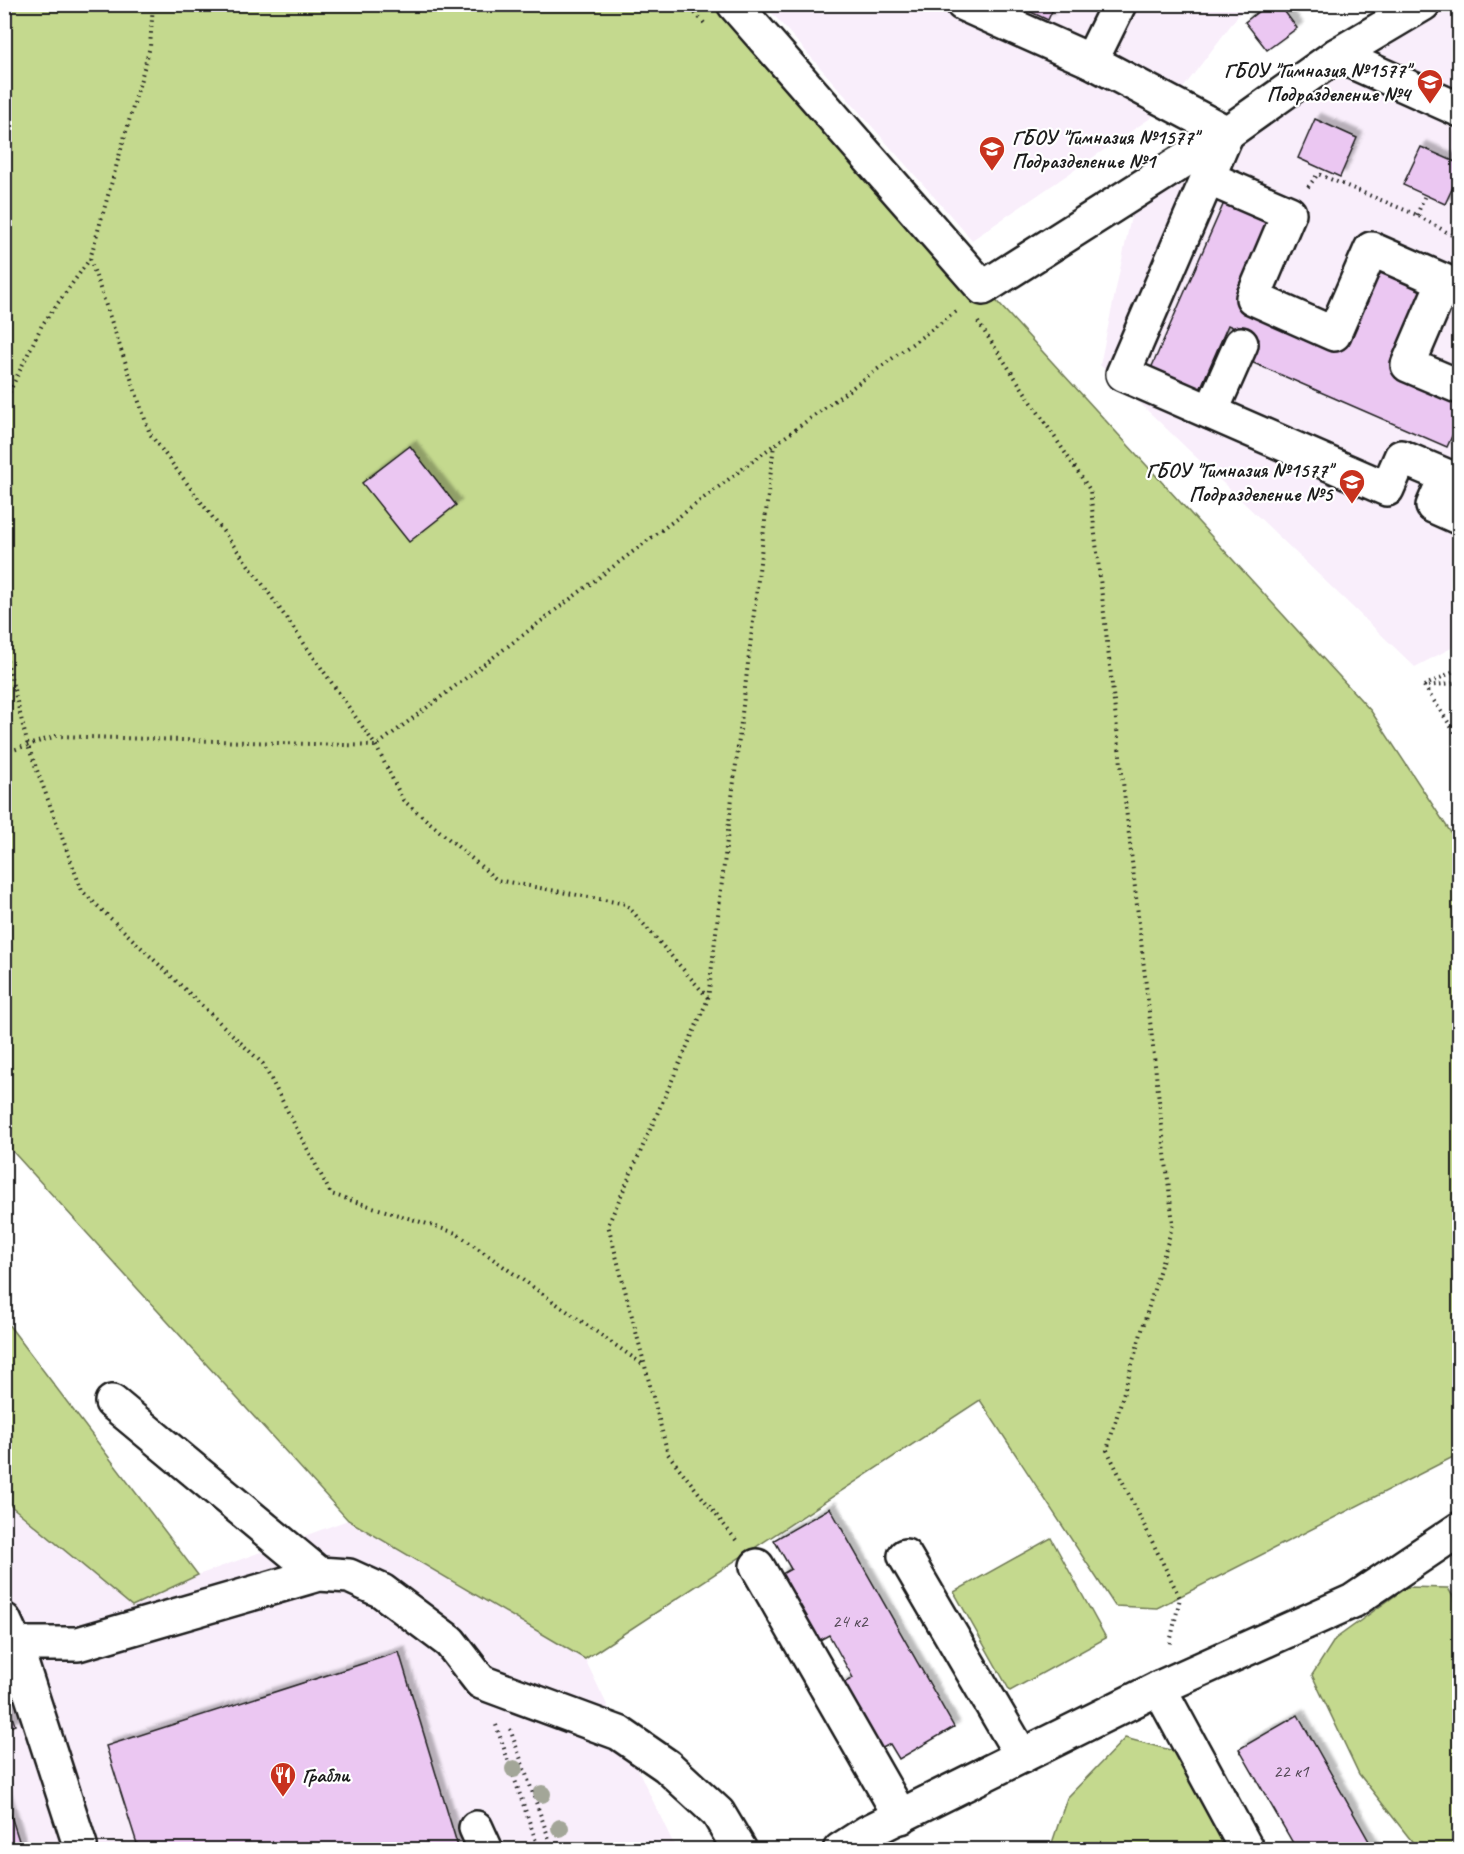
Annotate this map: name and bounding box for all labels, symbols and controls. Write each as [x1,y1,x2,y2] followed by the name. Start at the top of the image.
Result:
[1224,57,1415,107] place label: ГБОУ "Гимназия №1577" Подразделение №4
[1415,67,1445,105] school or university icon: ГБОУ "Гимназия №1577" Подразделение №4
[1012,124,1203,174] place label: ГБОУ "Гимназия №1577" Подразделение №1
[977,134,1007,172] school or university icon: ГБОУ "Гимназия №1577" Подразделение №1
[1146,457,1337,507] place label: ГБОУ "Гимназия №1577" Подразделение №5
[1337,467,1367,505] school or university icon: ГБОУ "Гимназия №1577" Подразделение №5
[832,1610,870,1632] house number: 24 к2
[268,1760,298,1798] restaurant icon: Грабли
[1273,1760,1310,1782] house number: 22 к1
[302,1762,352,1788] place label: Грабли

